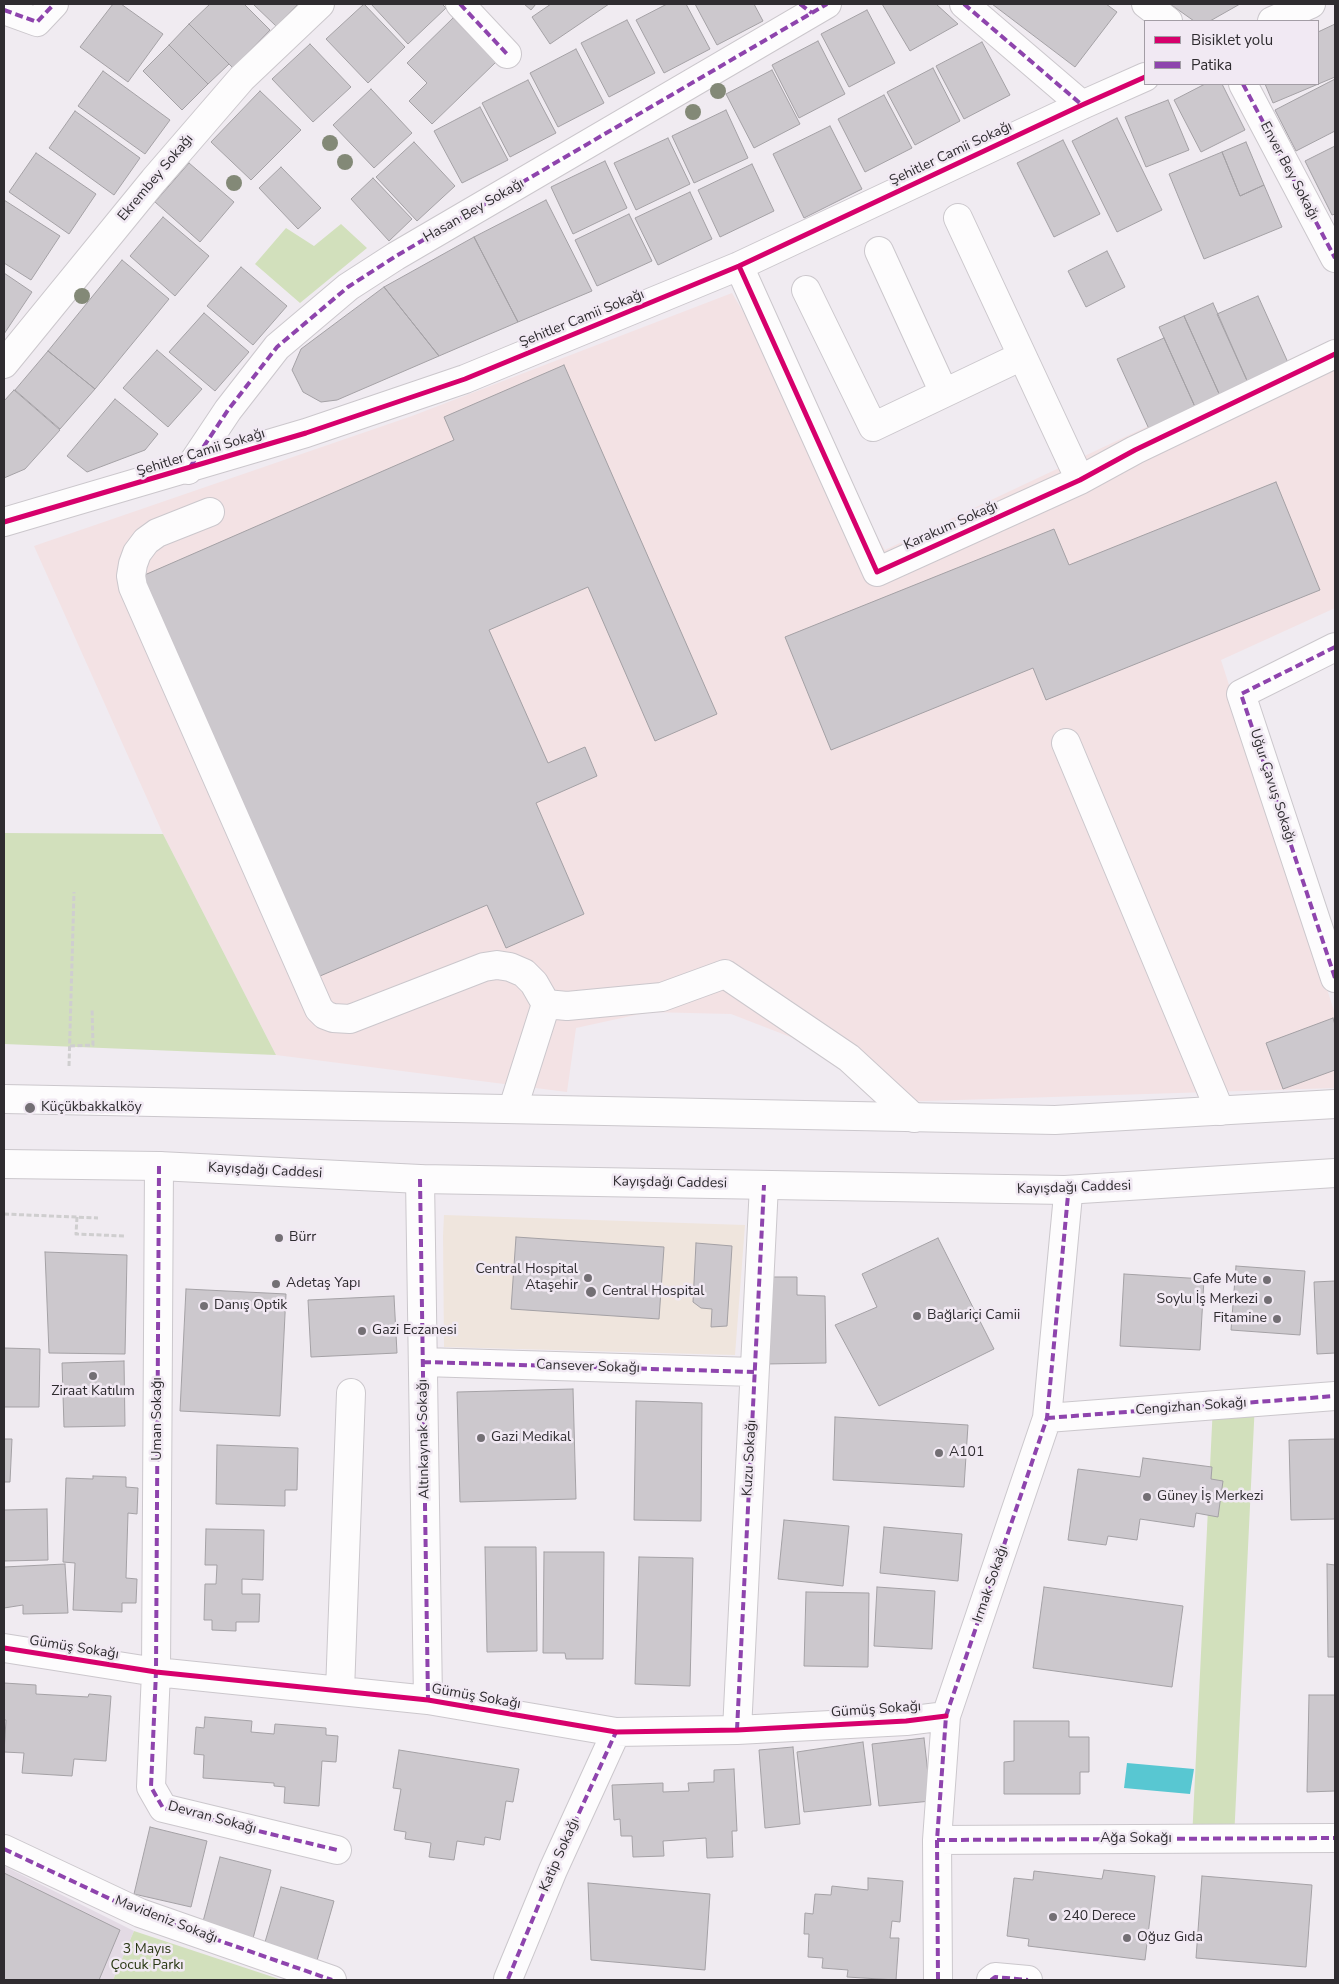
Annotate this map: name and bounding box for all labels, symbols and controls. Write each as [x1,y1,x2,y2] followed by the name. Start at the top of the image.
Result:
[1144,20,1319,85] legend
[1191,30,1273,50] text: Bisiklet yolu
[1191,55,1232,75] text: Patika
[887,118,1015,190] street label: Şehitler Camii Sokağı
[1256,119,1322,223] street label: Enver Bey Sokağı
[115,131,197,225] street label: Ekrembey Sokağı
[421,175,527,247] street label: Hasan Bey Sokağı
[517,286,647,352] street label: Şehitler Camii Sokağı
[135,425,267,481] street label: Şehitler Camii Sokağı
[901,498,1001,554] street label: Karakum Sokağı
[1246,727,1298,845] street label: Uğur Çavuş Sokağı
[41,1100,142,1116] place label: Küçükbakkalköy
[23,1101,37,1115] marker: Küçükbakkalköy
[208,1160,322,1182] street label: Kayışdağı Caddesi
[613,1174,727,1192] street label: Kayışdağı Caddesi
[1017,1178,1131,1198] street label: Kayışdağı Caddesi
[289,1230,316,1246] place label: Bürr
[273,1232,285,1244] marker: Bürr
[476,1262,578,1294] place label: Central Hospital Ataşehir
[582,1272,594,1284] marker: Central Hospital Ataşehir
[1193,1272,1257,1288] place label: Cafe Mute
[1261,1274,1273,1286] marker: Cafe Mute
[286,1276,360,1292] place label: Adetaş Yapı
[270,1278,282,1290] marker: Adetaş Yapı
[602,1284,704,1300] place label: Central Hospital
[584,1285,598,1299] marker: Central Hospital
[1157,1292,1258,1308] place label: Soylu İş Merkezi
[1262,1294,1274,1306] marker: Soylu İş Merkezi
[214,1298,287,1314] place label: Danış Optik
[198,1300,210,1312] marker: Danış Optik
[927,1308,1020,1324] place label: Bağlariçi Camii
[911,1310,923,1322] marker: Bağlariçi Camii
[1213,1311,1267,1327] place label: Fitamine
[1271,1313,1283,1325] marker: Fitamine
[372,1323,457,1339] place label: Gazi Eczanesi
[356,1325,368,1337] marker: Gazi Eczanesi
[536,1357,640,1377] street label: Cansever Sokağı
[87,1370,99,1382] marker: Ziraat Katılım
[150,1377,166,1461] street label: Uman Sokağı
[415,1379,433,1499] street label: Altınkaynak Sokağı
[51,1384,135,1400] place label: Ziraat Katılım
[1135,1395,1247,1419] street label: Cengizhan Sokağı
[740,1419,760,1497] street label: Kuzu Sokağı
[491,1430,571,1446] place label: Gazi Medikal
[475,1432,487,1444] marker: Gazi Medikal
[949,1445,984,1461] place label: A101
[933,1447,945,1459] marker: A101
[1157,1489,1263,1505] place label: Güney İş Merkezi
[1141,1491,1153,1503] marker: Güney İş Merkezi
[970,1543,1012,1625] street label: Irmak Sokağı
[28,1633,120,1663] street label: Gümüş Sokağı
[430,1681,522,1713] street label: Gümüş Sokağı
[830,1698,922,1722] street label: Gümüş Sokağı
[166,1798,258,1838] street label: Devran Sokağı
[536,1816,584,1894] street label: Katip Sokağı
[1100,1831,1172,1847] street label: Ağa Sokağı
[112,1893,220,1947] street label: Mavideniz Sokağı
[1063,1909,1136,1925] place label: 240 Derece
[1047,1911,1059,1923] marker: 240 Derece
[1137,1930,1203,1946] place label: Oğuz Gıda
[1121,1932,1133,1944] marker: Oğuz Gıda
[111,1942,183,1974] park label: 3 Mayıs Çocuk Parkı

